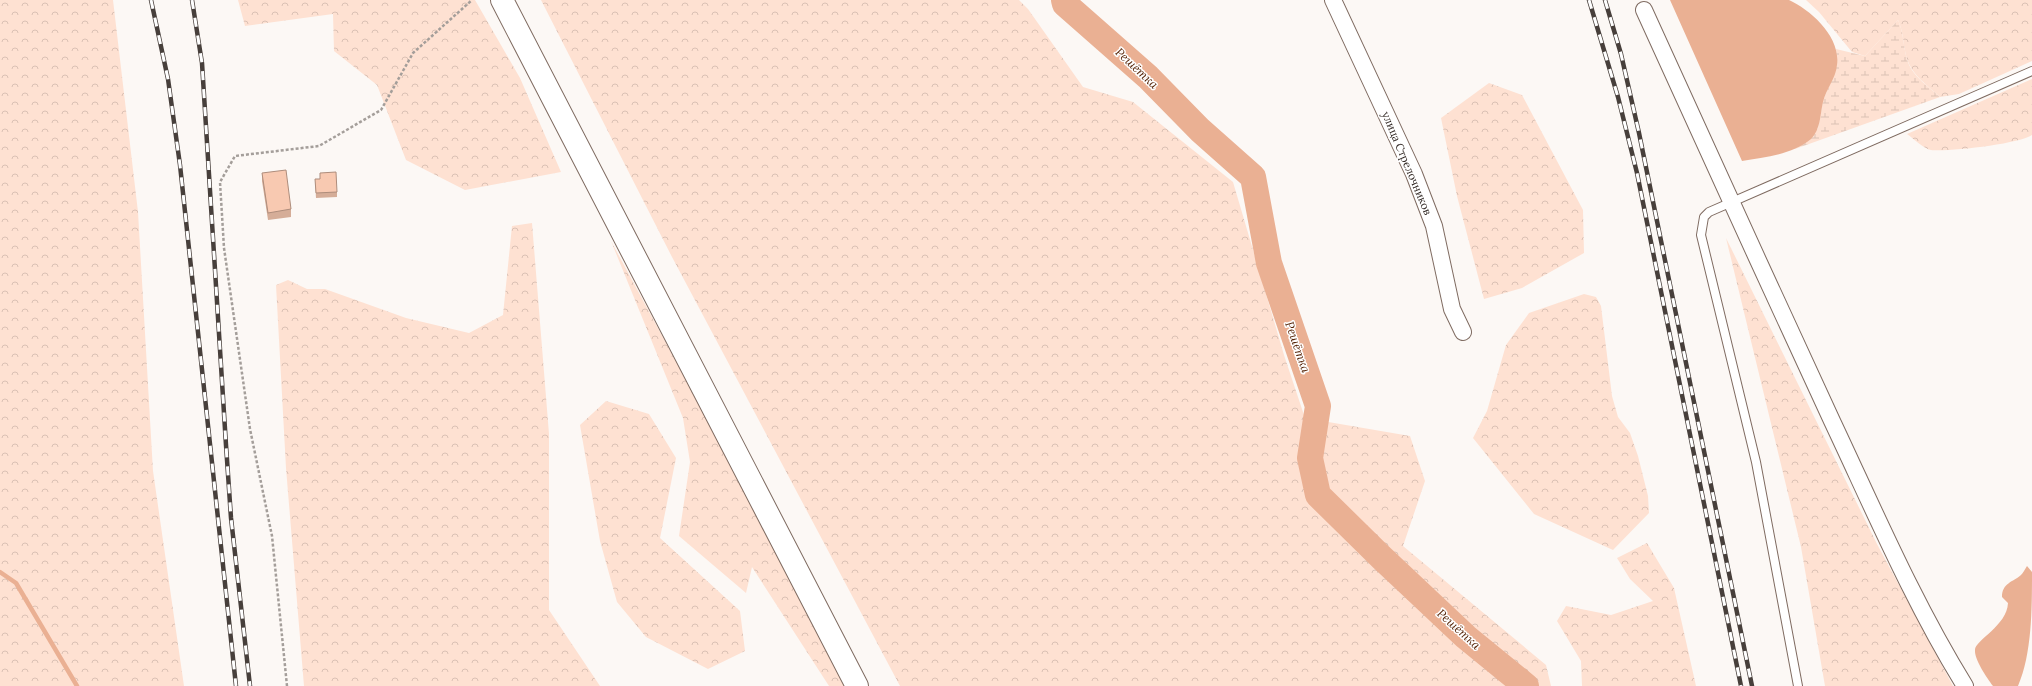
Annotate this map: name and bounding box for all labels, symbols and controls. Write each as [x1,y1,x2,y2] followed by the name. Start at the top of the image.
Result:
[1112,44,1162,92] water label: Решётка
[1379,109,1435,217] street label: улица Стрелочников
[1282,319,1314,375] water label: Решётка
[1434,606,1484,653] water label: Решётка

